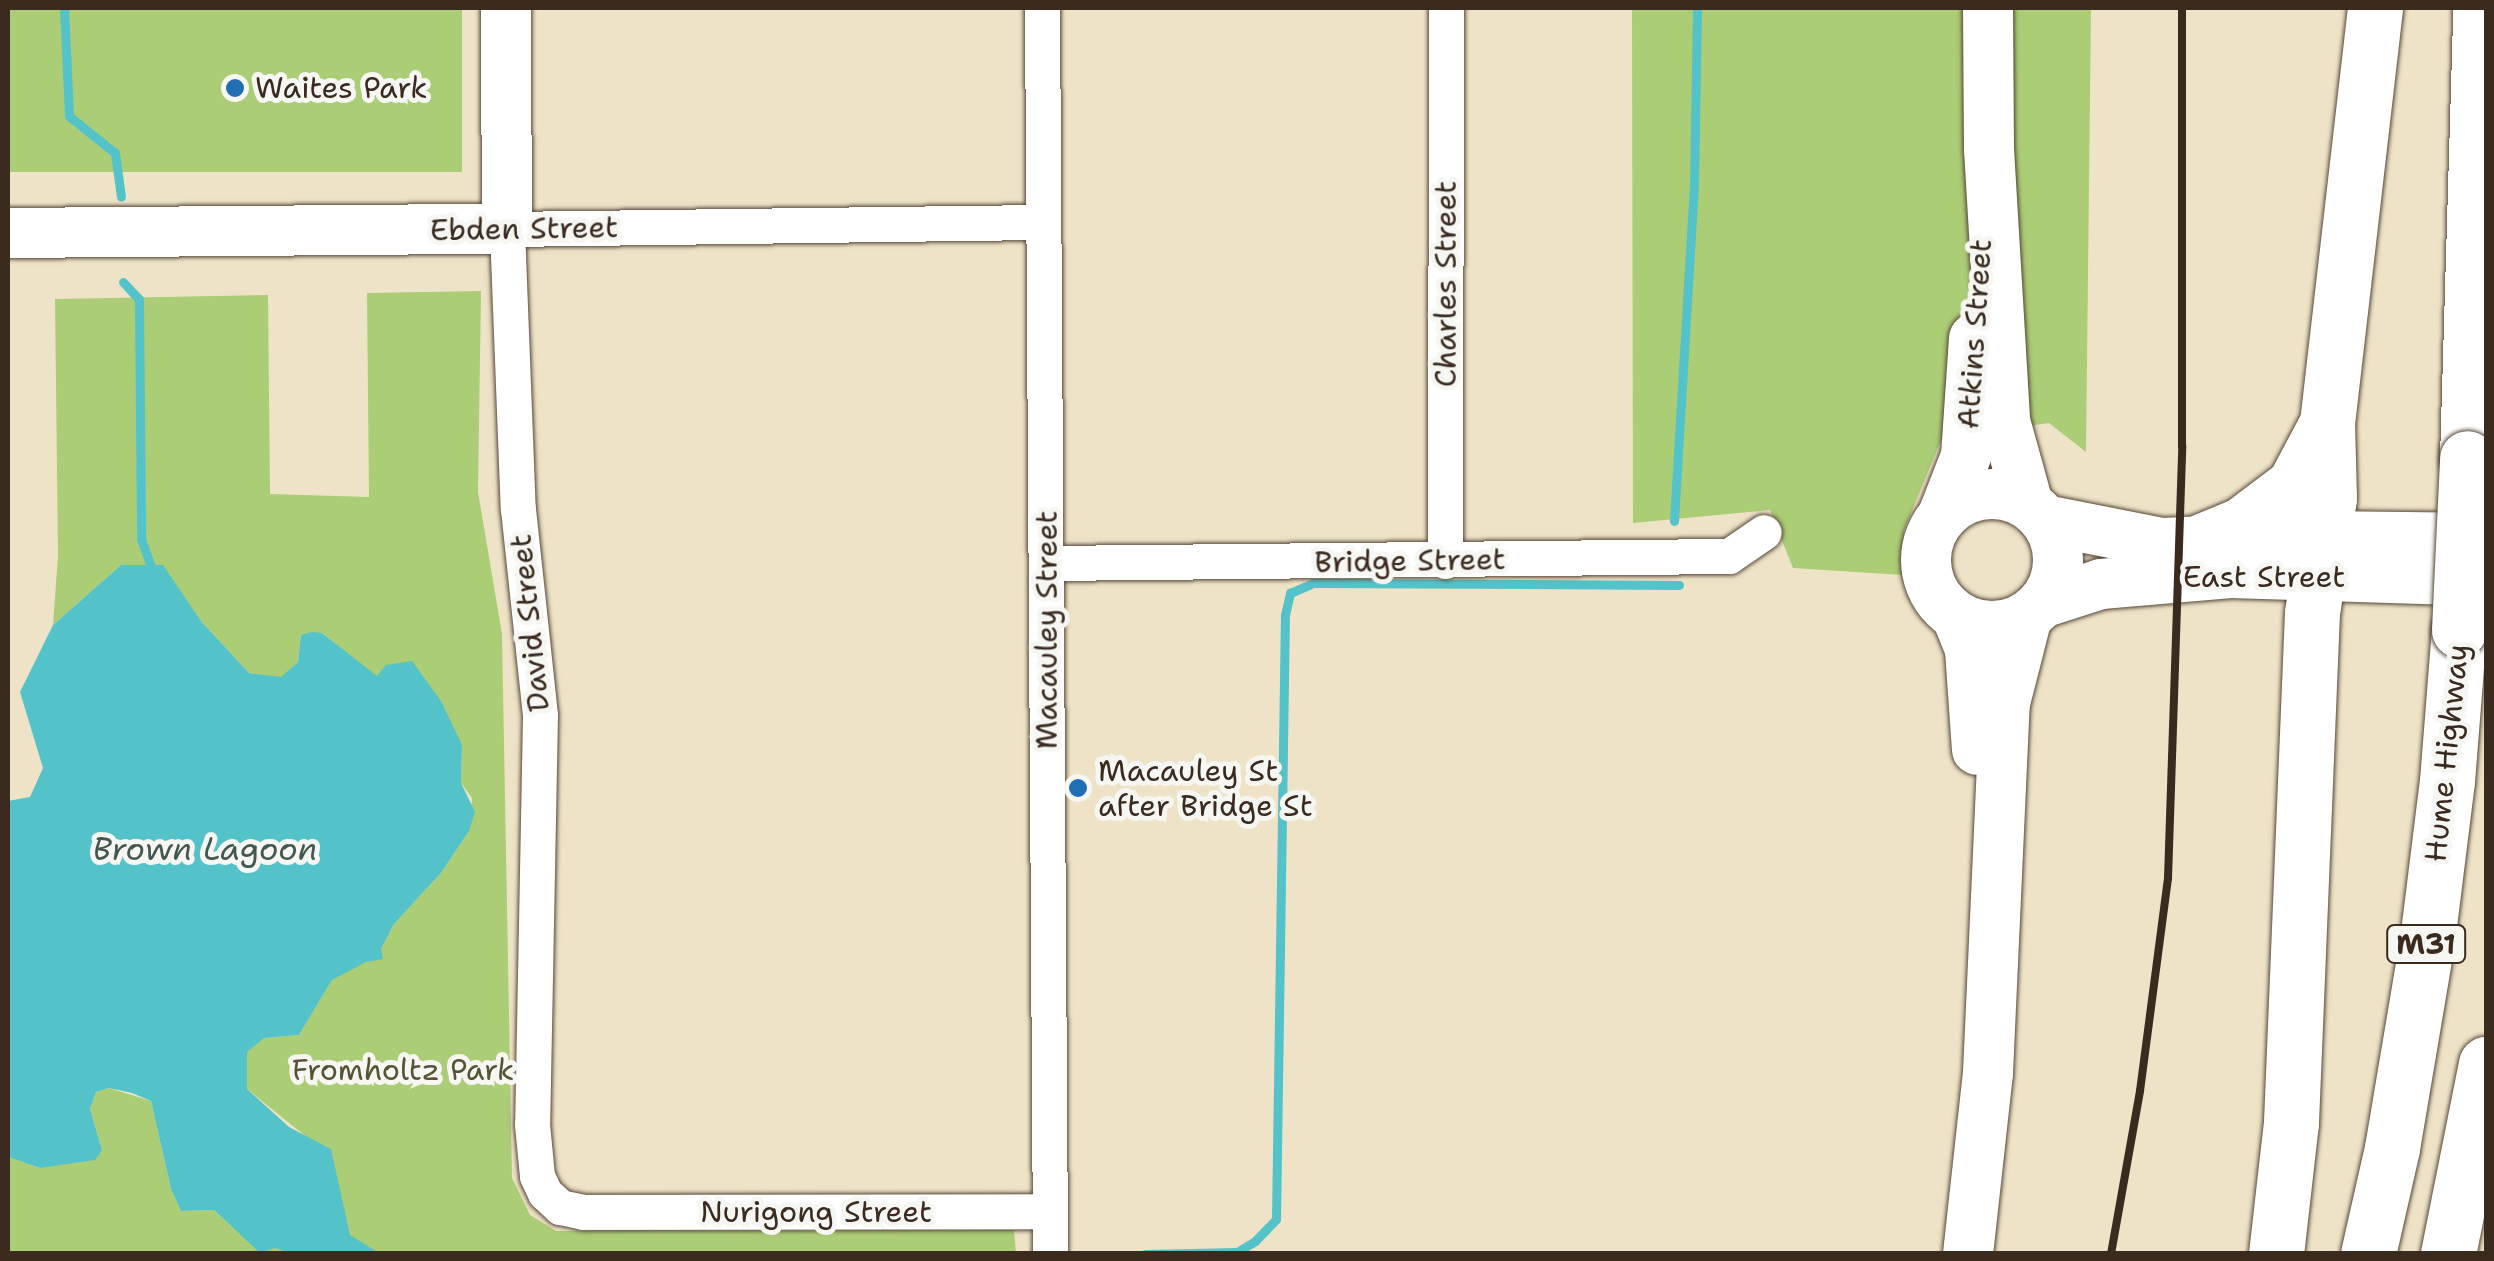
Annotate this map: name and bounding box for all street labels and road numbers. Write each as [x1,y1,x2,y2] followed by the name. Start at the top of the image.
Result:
[1428,181,1464,387] street label: Charles Street
[430,209,618,249] street label: Ebden Street
[1950,238,2000,430] street label: Atkins Street
[1029,511,1065,749] street label: Macauley Street
[503,532,557,714] street label: David Street
[1314,541,1506,581] street label: Bridge Street
[2183,559,2345,595] street label: East Street
[2418,642,2476,864] street label: Hume Highway
[2386,921,2466,967] road number: M31
[700,1194,932,1230] street label: Nurigong Street

